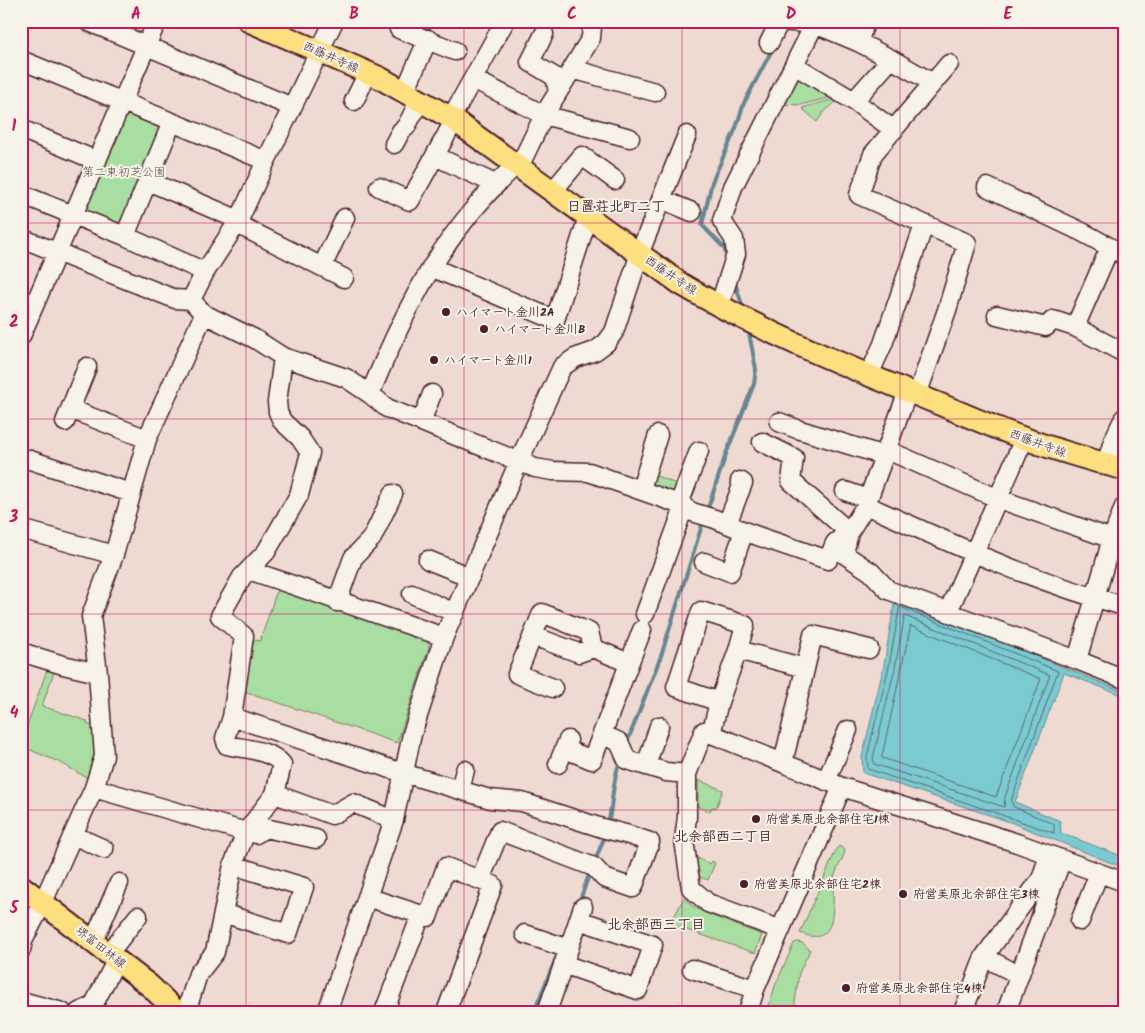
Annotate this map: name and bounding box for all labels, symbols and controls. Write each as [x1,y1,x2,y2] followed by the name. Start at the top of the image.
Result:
[131,2,141,27] text: A
[349,2,359,27] text: B
[567,2,577,27] text: C
[786,2,797,27] text: D
[1004,2,1014,27] text: E
[300,37,362,78] street label: 西藤井寺線
[12,114,17,139] text: 1
[82,163,166,182] park label: 第二東初芝公園
[567,196,665,218] district label: 日置荘北町二丁
[641,251,701,300] street label: 西藤井寺線
[456,303,555,322] place label: ハイマート金川2A
[440,306,452,318] marker: ハイマート金川2A
[9,310,19,335] text: 2
[494,320,586,339] place label: ハイマート金川B
[478,323,490,335] marker: ハイマート金川B
[444,351,532,370] place label: ハイマート金川1
[428,354,440,366] marker: ハイマート金川1
[1006,424,1069,463] street label: 西藤井寺線
[9,505,19,530] text: 3
[10,701,19,726] text: 4
[766,810,890,829] place label: 府営美原北余部住宅1棟
[750,813,762,825] marker: 府営美原北余部住宅1棟
[674,826,772,848] district label: 北余部西二丁目
[754,875,881,894] place label: 府営美原北余部住宅2棟
[738,878,750,890] marker: 府営美原北余部住宅2棟
[913,885,1040,904] place label: 府営美原北余部住宅3棟
[897,888,909,900] marker: 府営美原北余部住宅3棟
[9,896,20,921] text: 5
[607,914,705,936] district label: 北余部西三丁目
[71,921,130,973] street label: 堺富田林線
[856,979,983,998] place label: 府営美原北余部住宅4棟
[840,982,852,994] marker: 府営美原北余部住宅4棟

